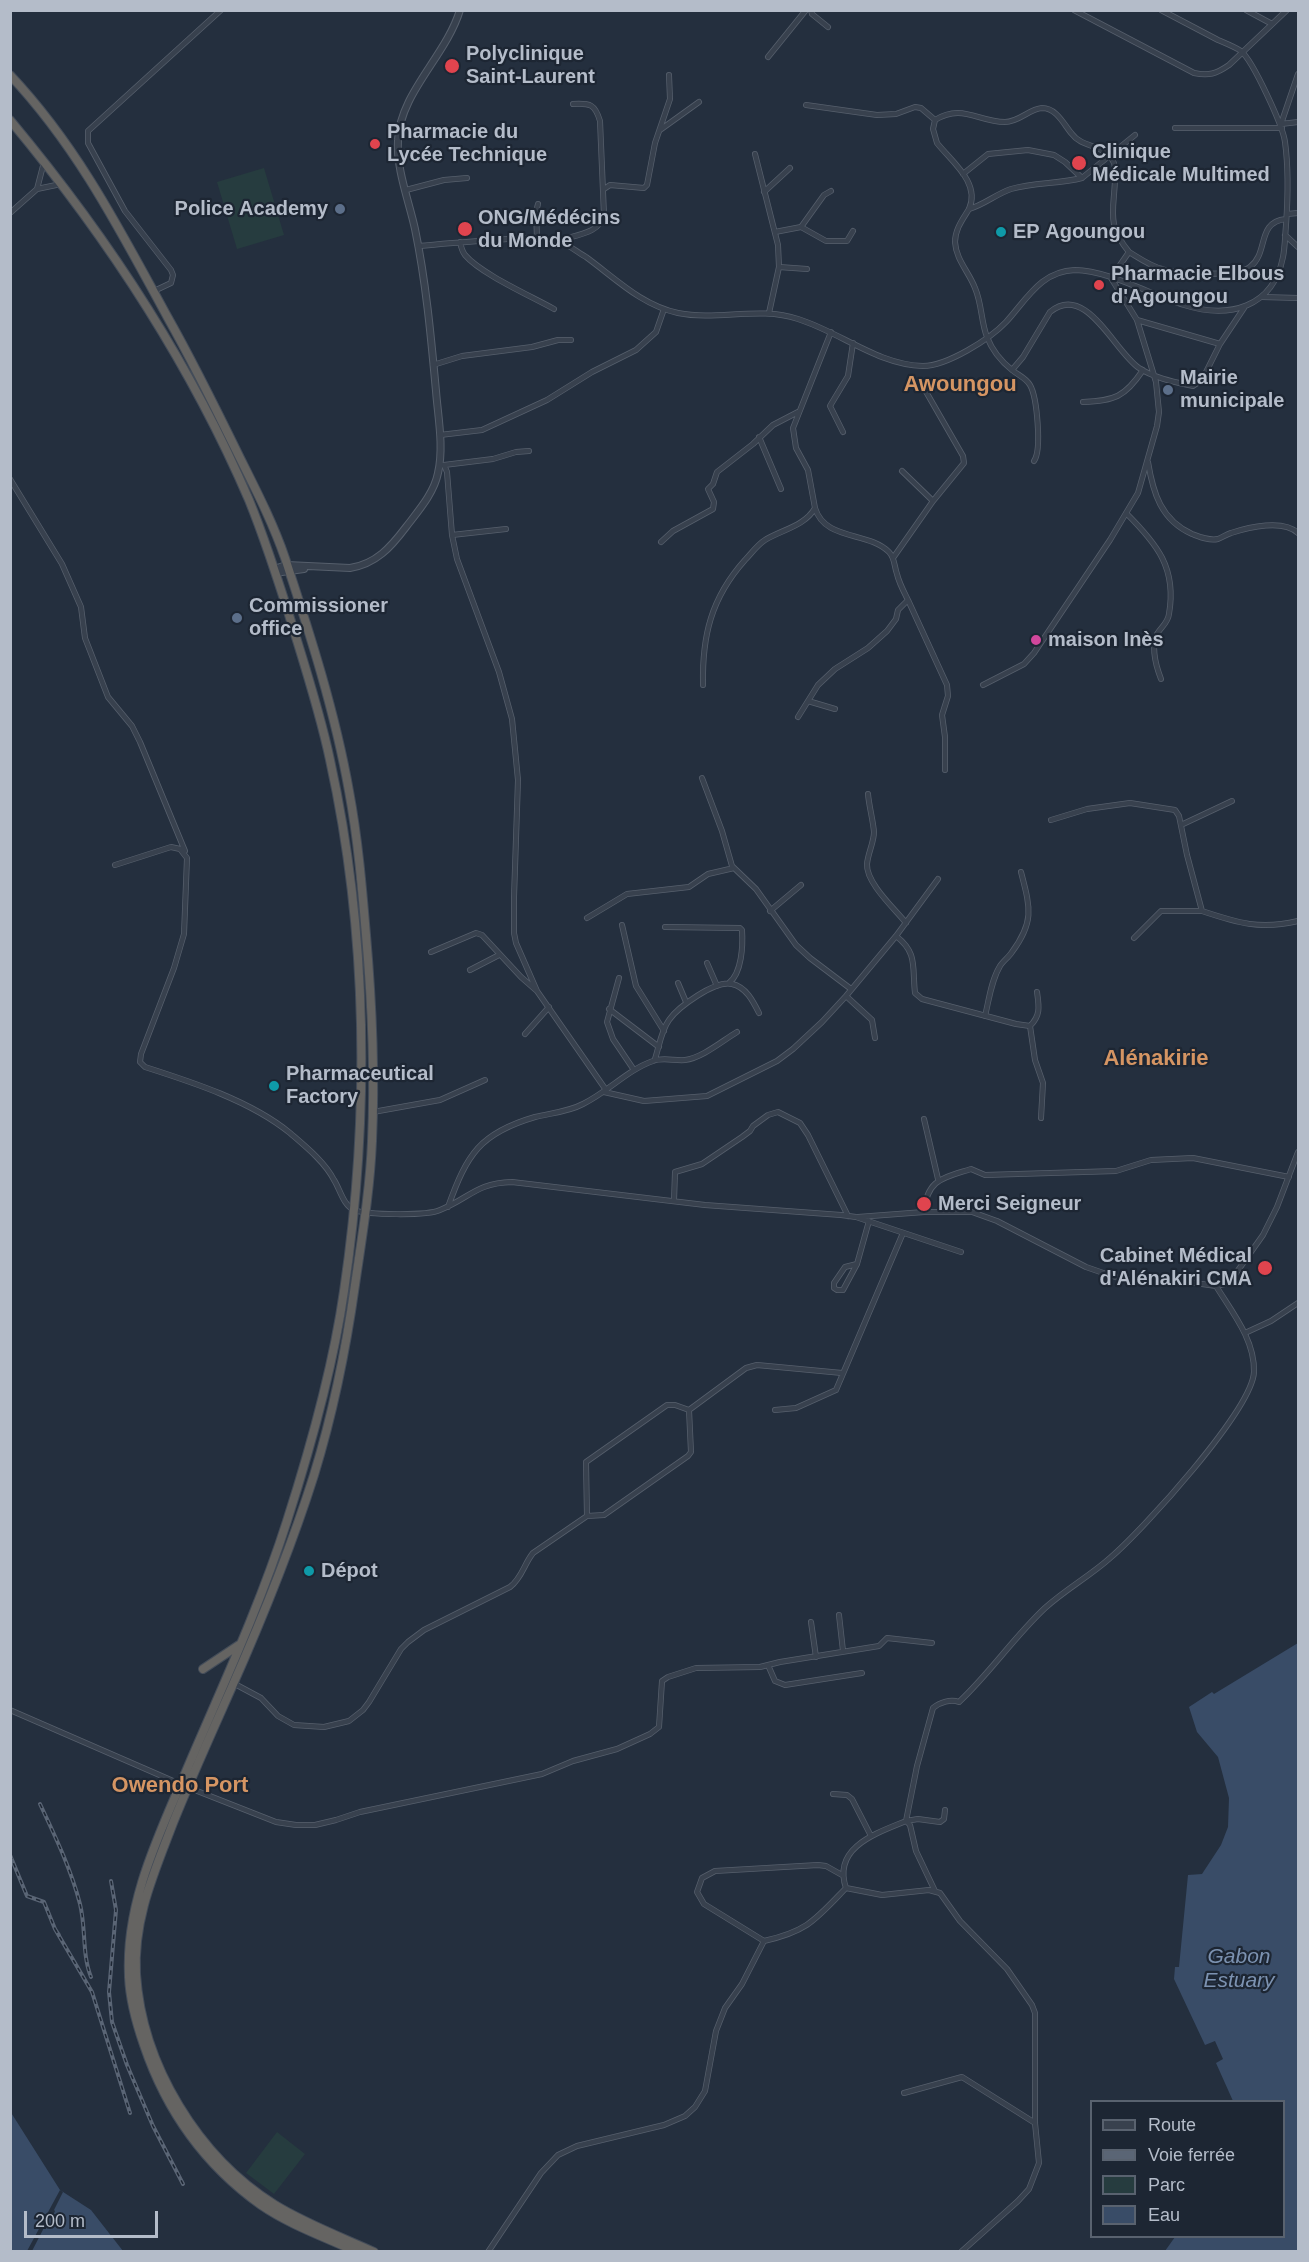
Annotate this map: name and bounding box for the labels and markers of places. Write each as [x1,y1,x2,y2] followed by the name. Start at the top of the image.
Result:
[466,42,595,89] place label: Polyclinique Saint-Laurent
[443,57,461,75] marker: Polyclinique Saint-Laurent
[387,120,547,167] place label: Pharmacie du Lycée Technique
[368,137,382,151] marker: Pharmacie du Lycée Technique
[1092,140,1270,187] place label: Clinique Médicale Multimed
[1070,154,1088,172] marker: Clinique Médicale Multimed
[175,197,328,221] place label: Police Academy
[333,202,347,216] marker: Police Academy
[478,206,620,253] place label: ONG/Médécins du Monde
[456,220,474,238] marker: ONG/Médécins du Monde
[1013,220,1145,244] place label: EP Agoungou
[994,225,1008,239] marker: EP Agoungou
[1111,262,1284,309] place label: Pharmacie Elbous d'Agoungou
[1092,278,1106,292] marker: Pharmacie Elbous d'Agoungou
[1180,366,1284,413] place label: Mairie municipale
[1161,383,1175,397] marker: Mairie municipale
[249,594,388,641] place label: Commissioner office
[230,611,244,625] marker: Commissioner office
[1048,628,1164,652] place label: maison Inès
[1029,633,1043,647] marker: maison Inès
[286,1062,434,1109] place label: Pharmaceutical Factory
[267,1079,281,1093] marker: Pharmaceutical Factory
[938,1192,1081,1216] place label: Merci Seigneur
[915,1195,933,1213] marker: Merci Seigneur
[1099,1244,1252,1291] place label: Cabinet Médical d'Alénakiri CMA
[1256,1259,1274,1277] marker: Cabinet Médical d'Alénakiri CMA
[321,1559,378,1583] place label: Dépot
[302,1564,316,1578] marker: Dépot

